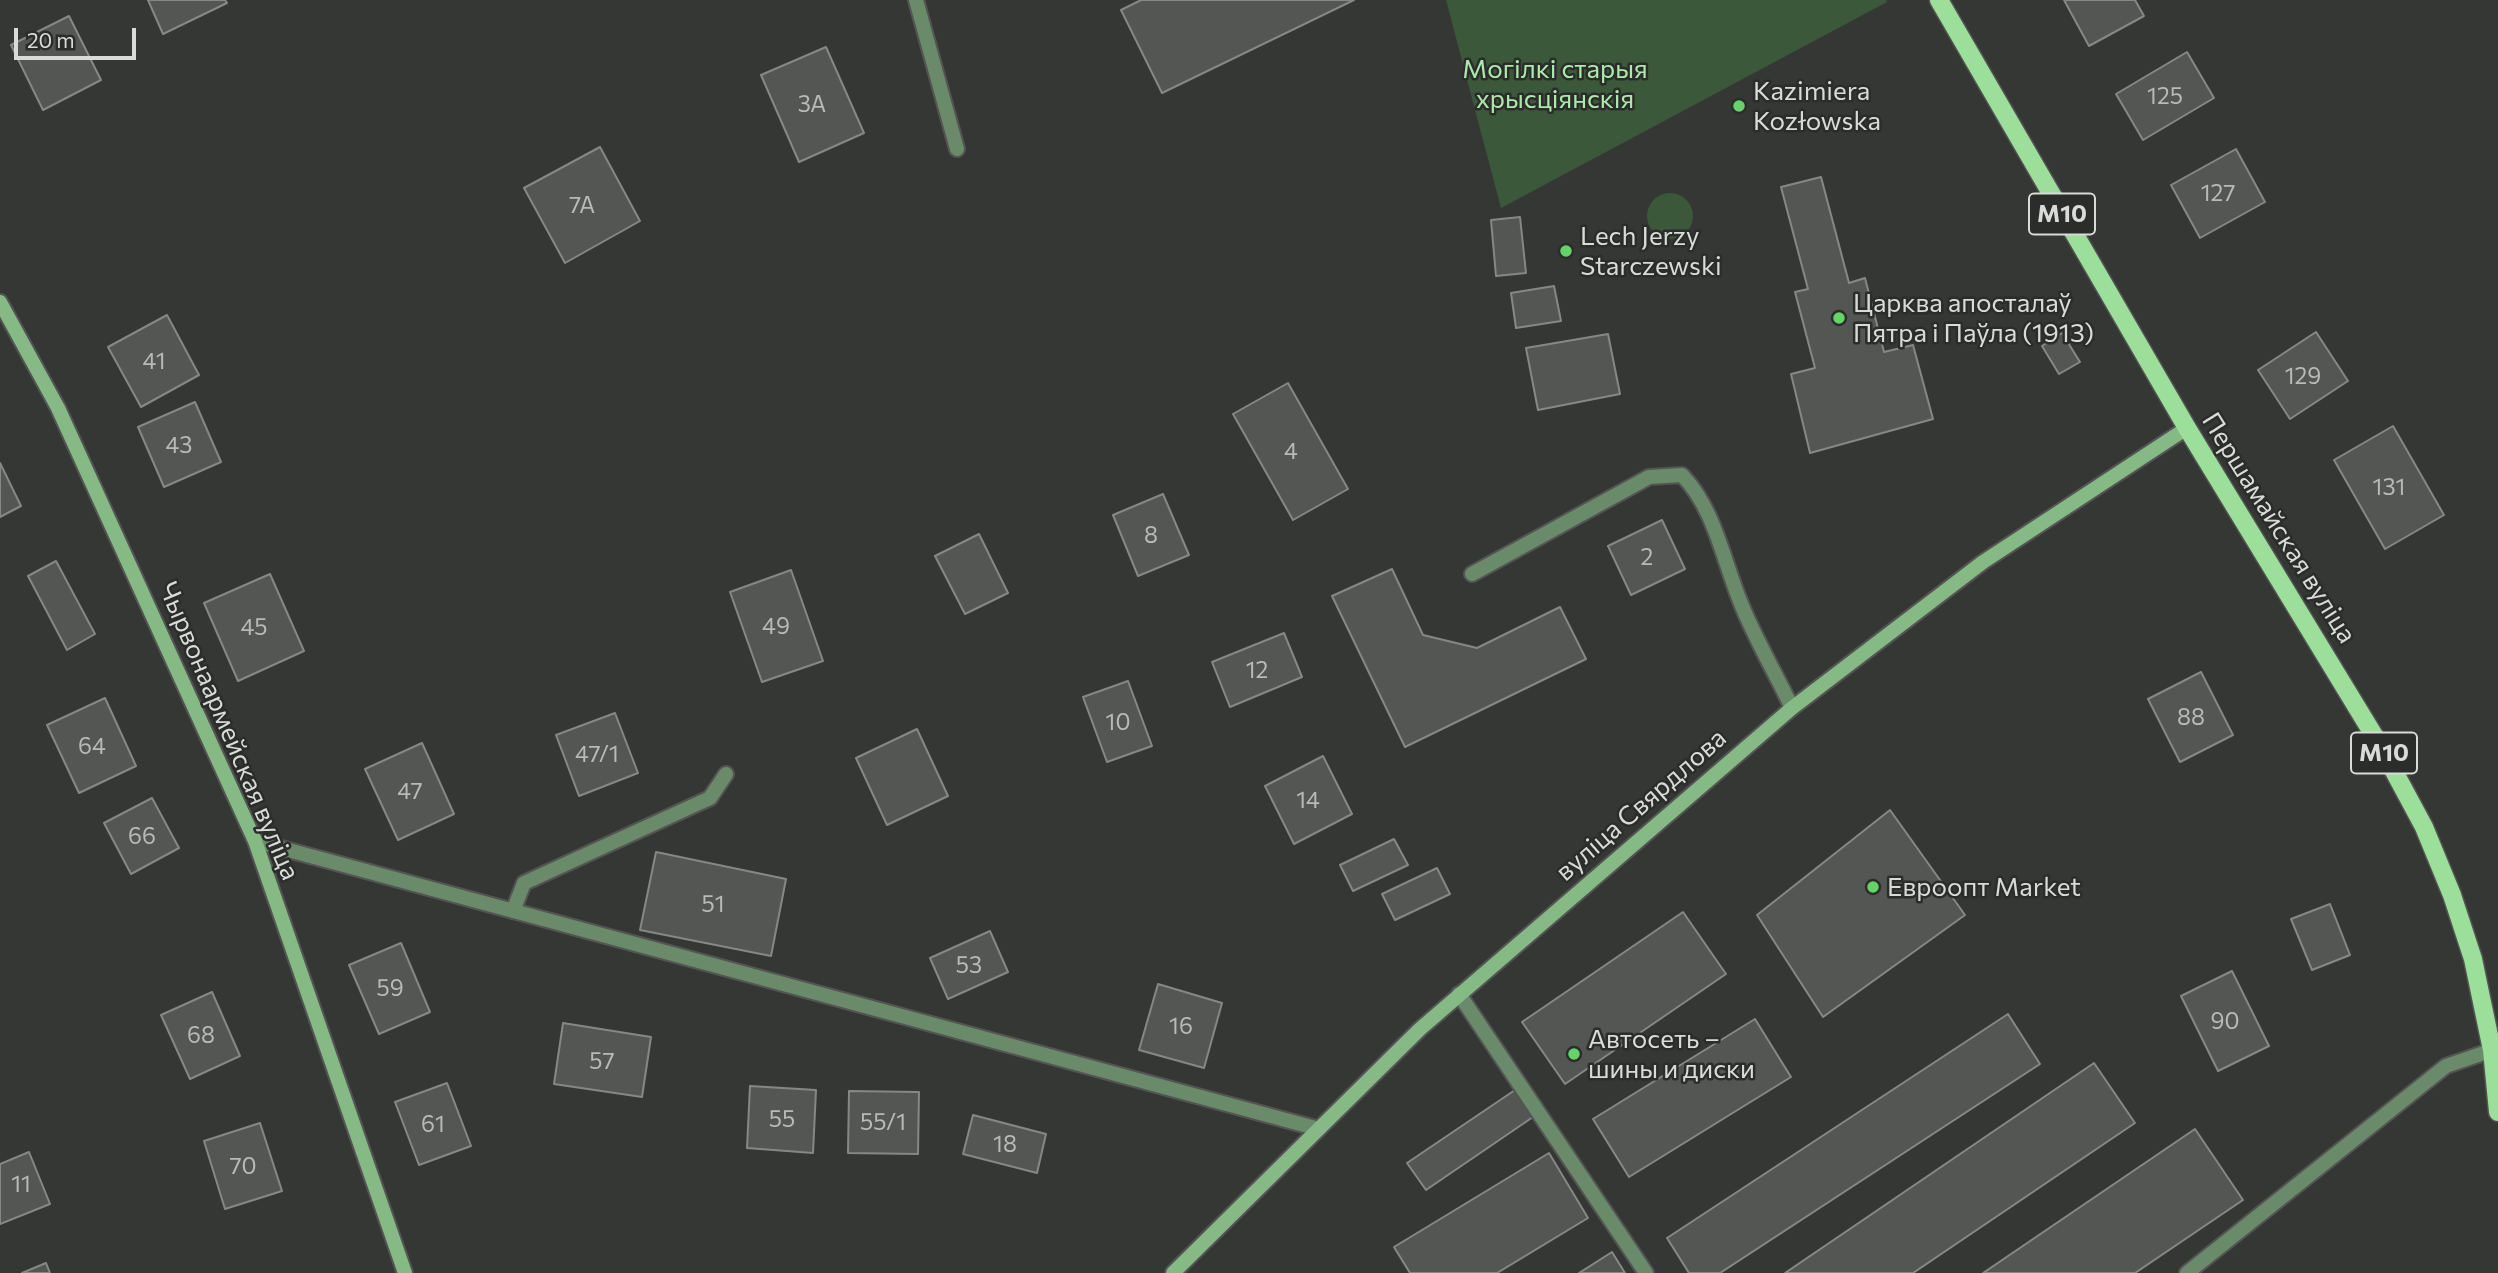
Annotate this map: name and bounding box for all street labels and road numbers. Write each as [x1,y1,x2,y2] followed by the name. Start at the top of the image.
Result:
[2029,194,2095,234] road number: М10
[2195,407,2363,649] street label: Першамайская вуліца
[152,577,306,885] street label: Чырвонаармейская вуліца
[1549,722,1733,888] street label: вуліца Свярдлова
[2351,732,2417,774] road number: М10

